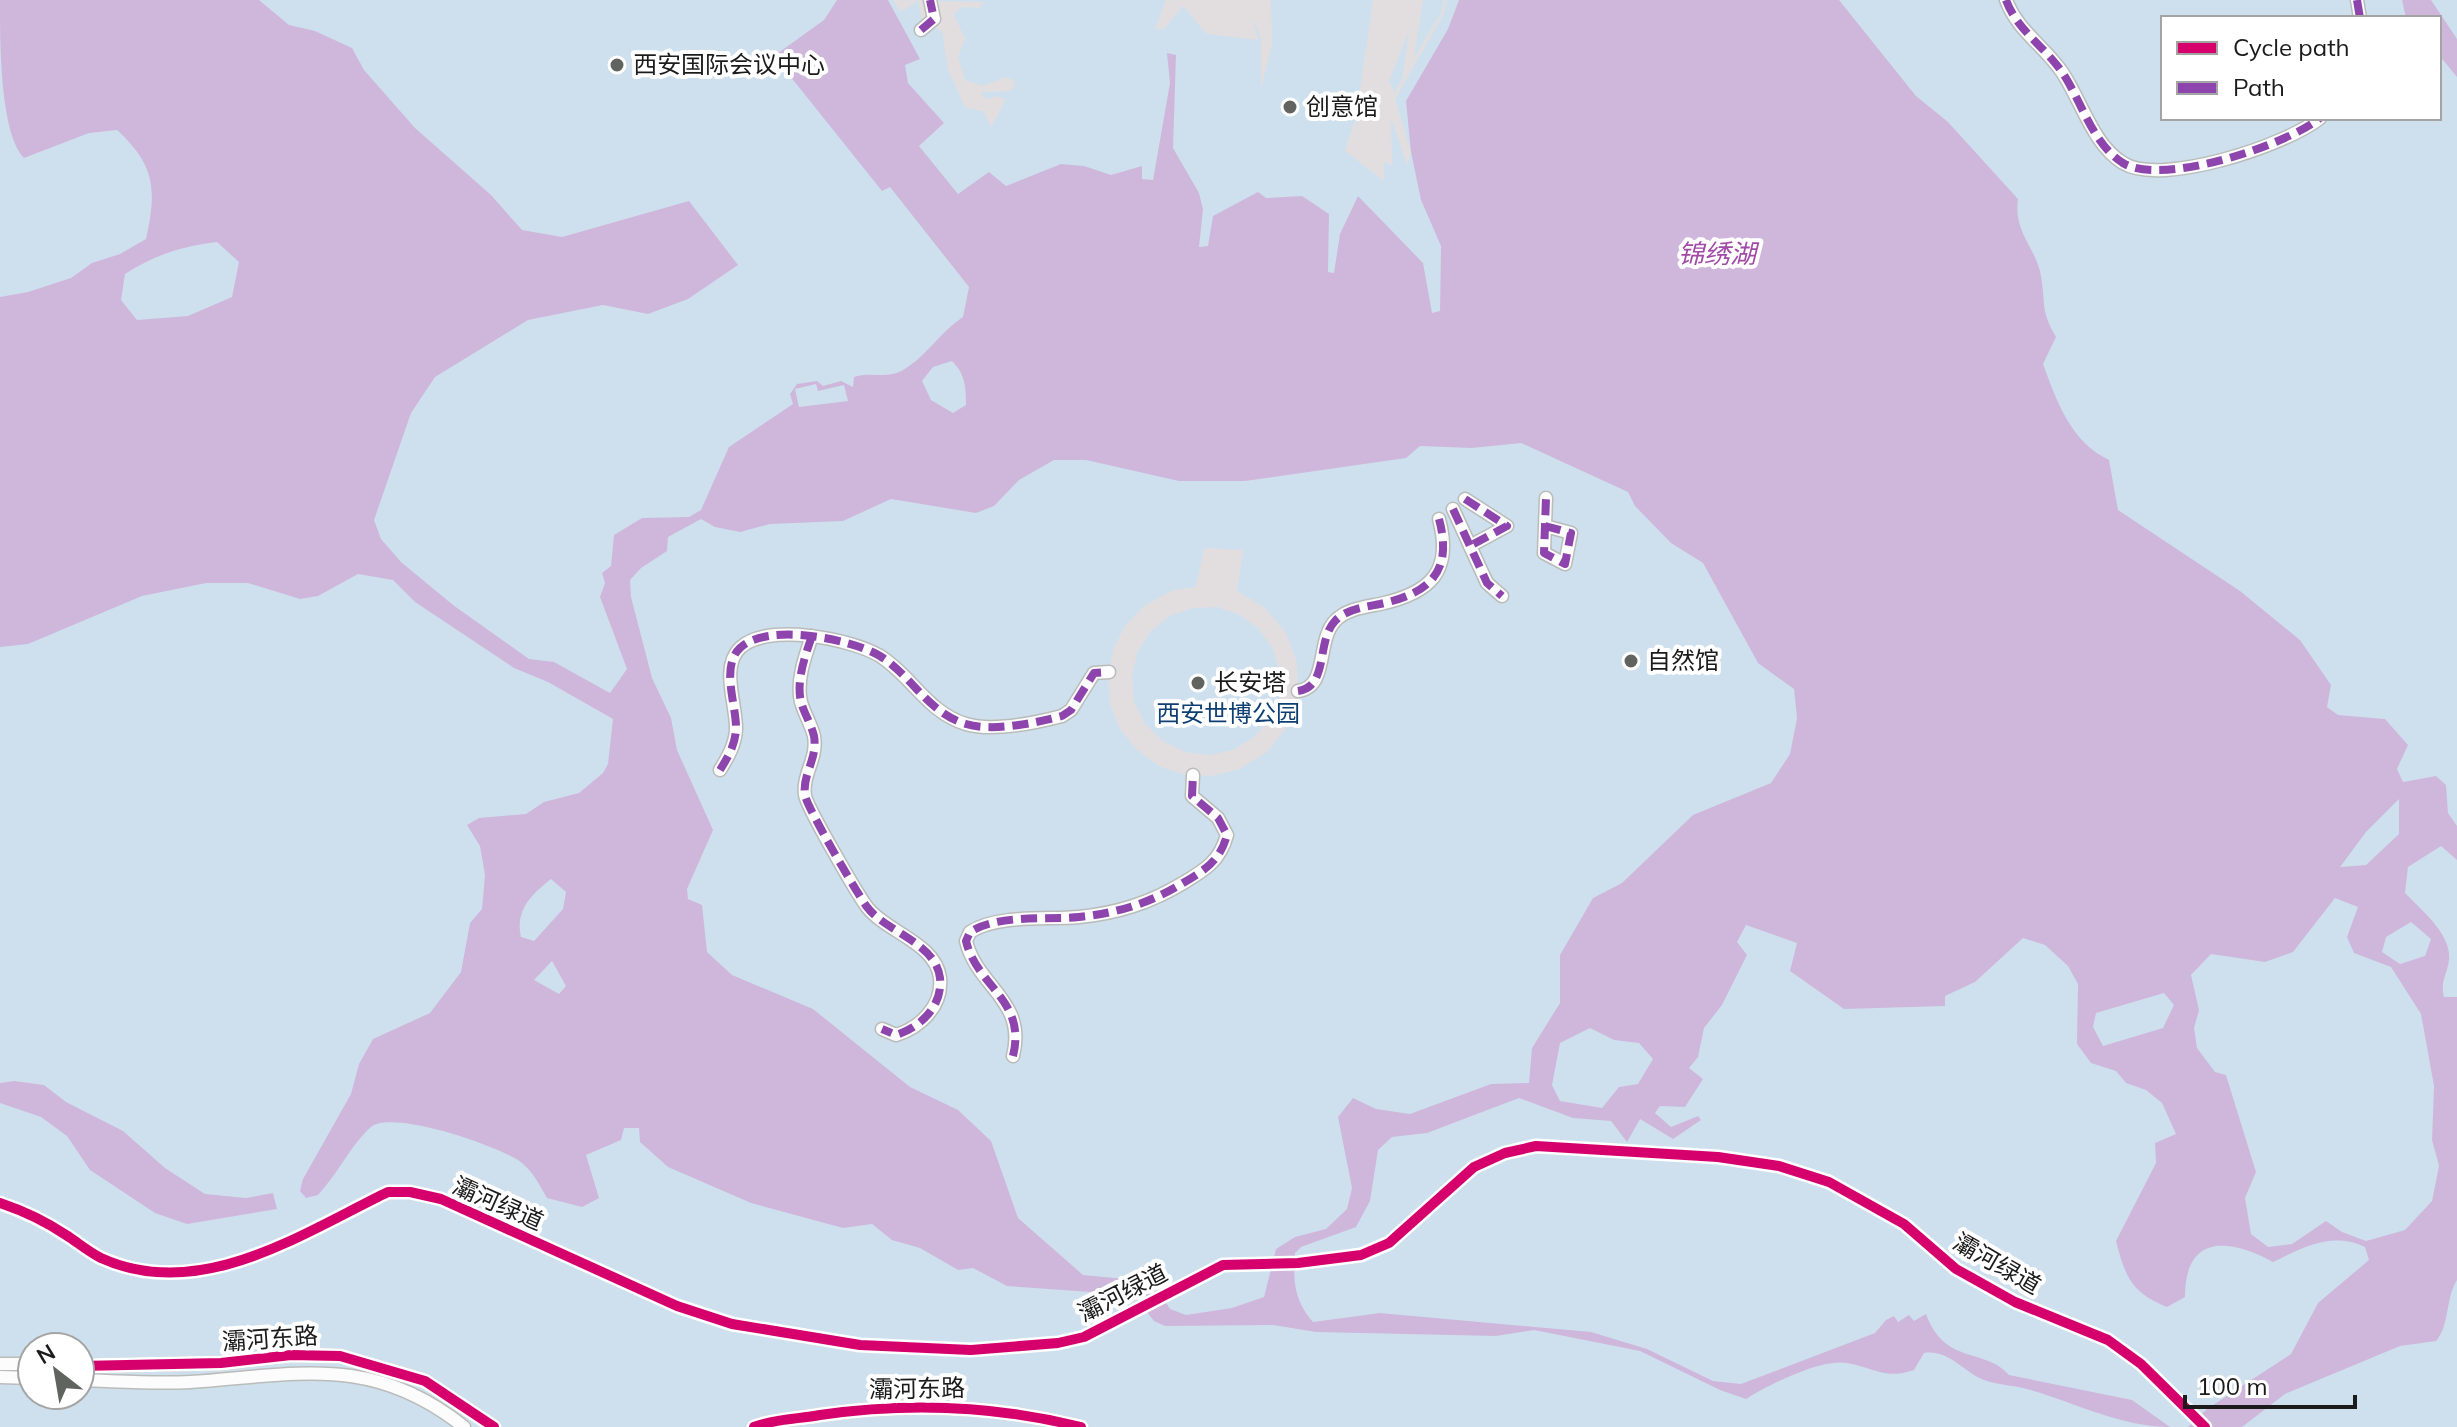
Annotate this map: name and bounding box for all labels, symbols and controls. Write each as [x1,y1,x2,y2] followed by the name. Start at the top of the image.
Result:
[2161,16,2441,120] legend
[2233,32,2350,62] text: Cycle path
[633,49,825,79] place label: 西安国际会议中心
[608,56,626,74] marker: 西安国际会议中心
[2233,72,2285,102] text: Path
[1306,91,1378,121] place label: 创意馆
[1281,98,1299,116] marker: 创意馆
[1678,237,1760,270] water label: 锦绣湖
[1647,645,1719,675] place label: 自然馆
[1622,652,1640,670] marker: 自然馆
[1214,667,1286,697] place label: 长安塔
[1189,674,1207,692] marker: 长安塔
[1156,698,1300,728] park label: 西安世博公园
[448,1170,548,1236] street label: 灞河绿道
[1948,1226,2047,1300] street label: 灞河绿道
[1073,1257,1172,1327] street label: 灞河绿道
[221,1320,319,1356] street label: 灞河东路
[16,1331,96,1411] north arrow
[31,1338,60,1370] text: N
[2185,1359,2355,1409] scale bar
[2197,1371,2268,1401] text: 100 m
[869,1372,965,1404] street label: 灞河东路

